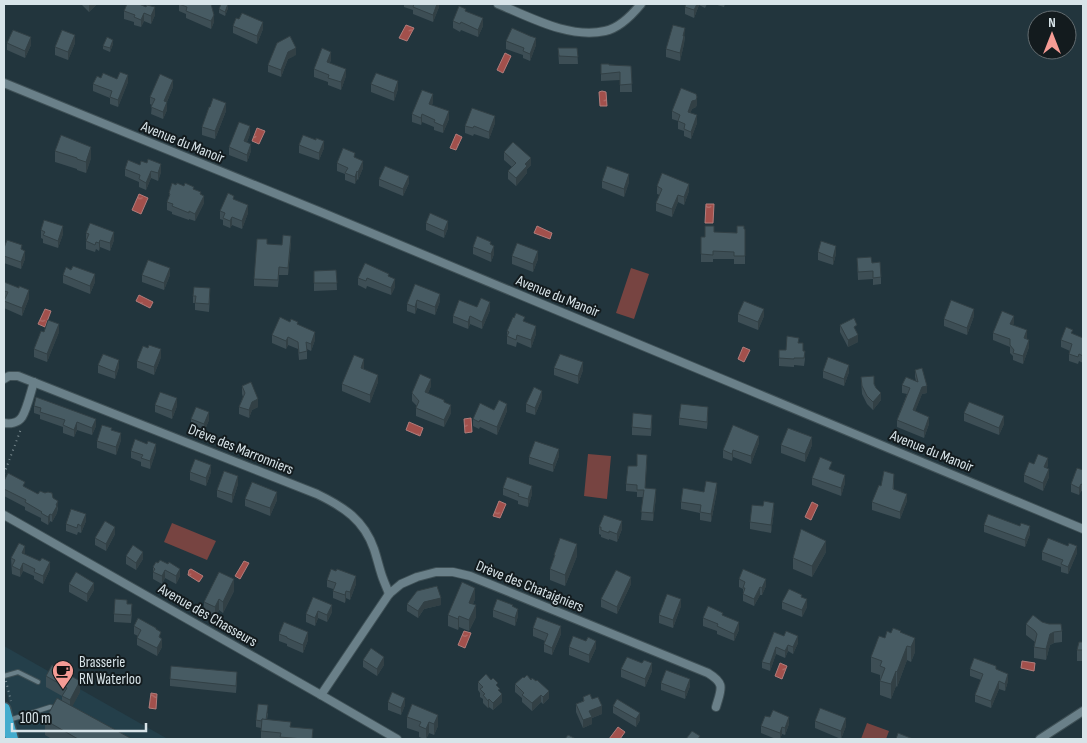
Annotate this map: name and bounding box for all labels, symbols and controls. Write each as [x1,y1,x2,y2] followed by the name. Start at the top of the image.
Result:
[1027,10,1077,60] north arrow
[1048,14,1056,31] text: N
[137,117,228,168] street label: Avenue du Manoir
[512,271,603,322] street label: Avenue du Manoir
[185,420,296,479] street label: Drève des Marronniers
[886,426,977,477] street label: Avenue du Manoir
[473,556,587,617] street label: Drève des Chataigniers
[154,579,261,651] street label: Avenue des Chasseurs
[79,653,141,689] place label: Brasserie RN Waterloo
[51,659,75,690] cafe icon: Brasserie RN Waterloo
[12,700,146,732] scale bar
[20,709,51,728] text: 100 m

